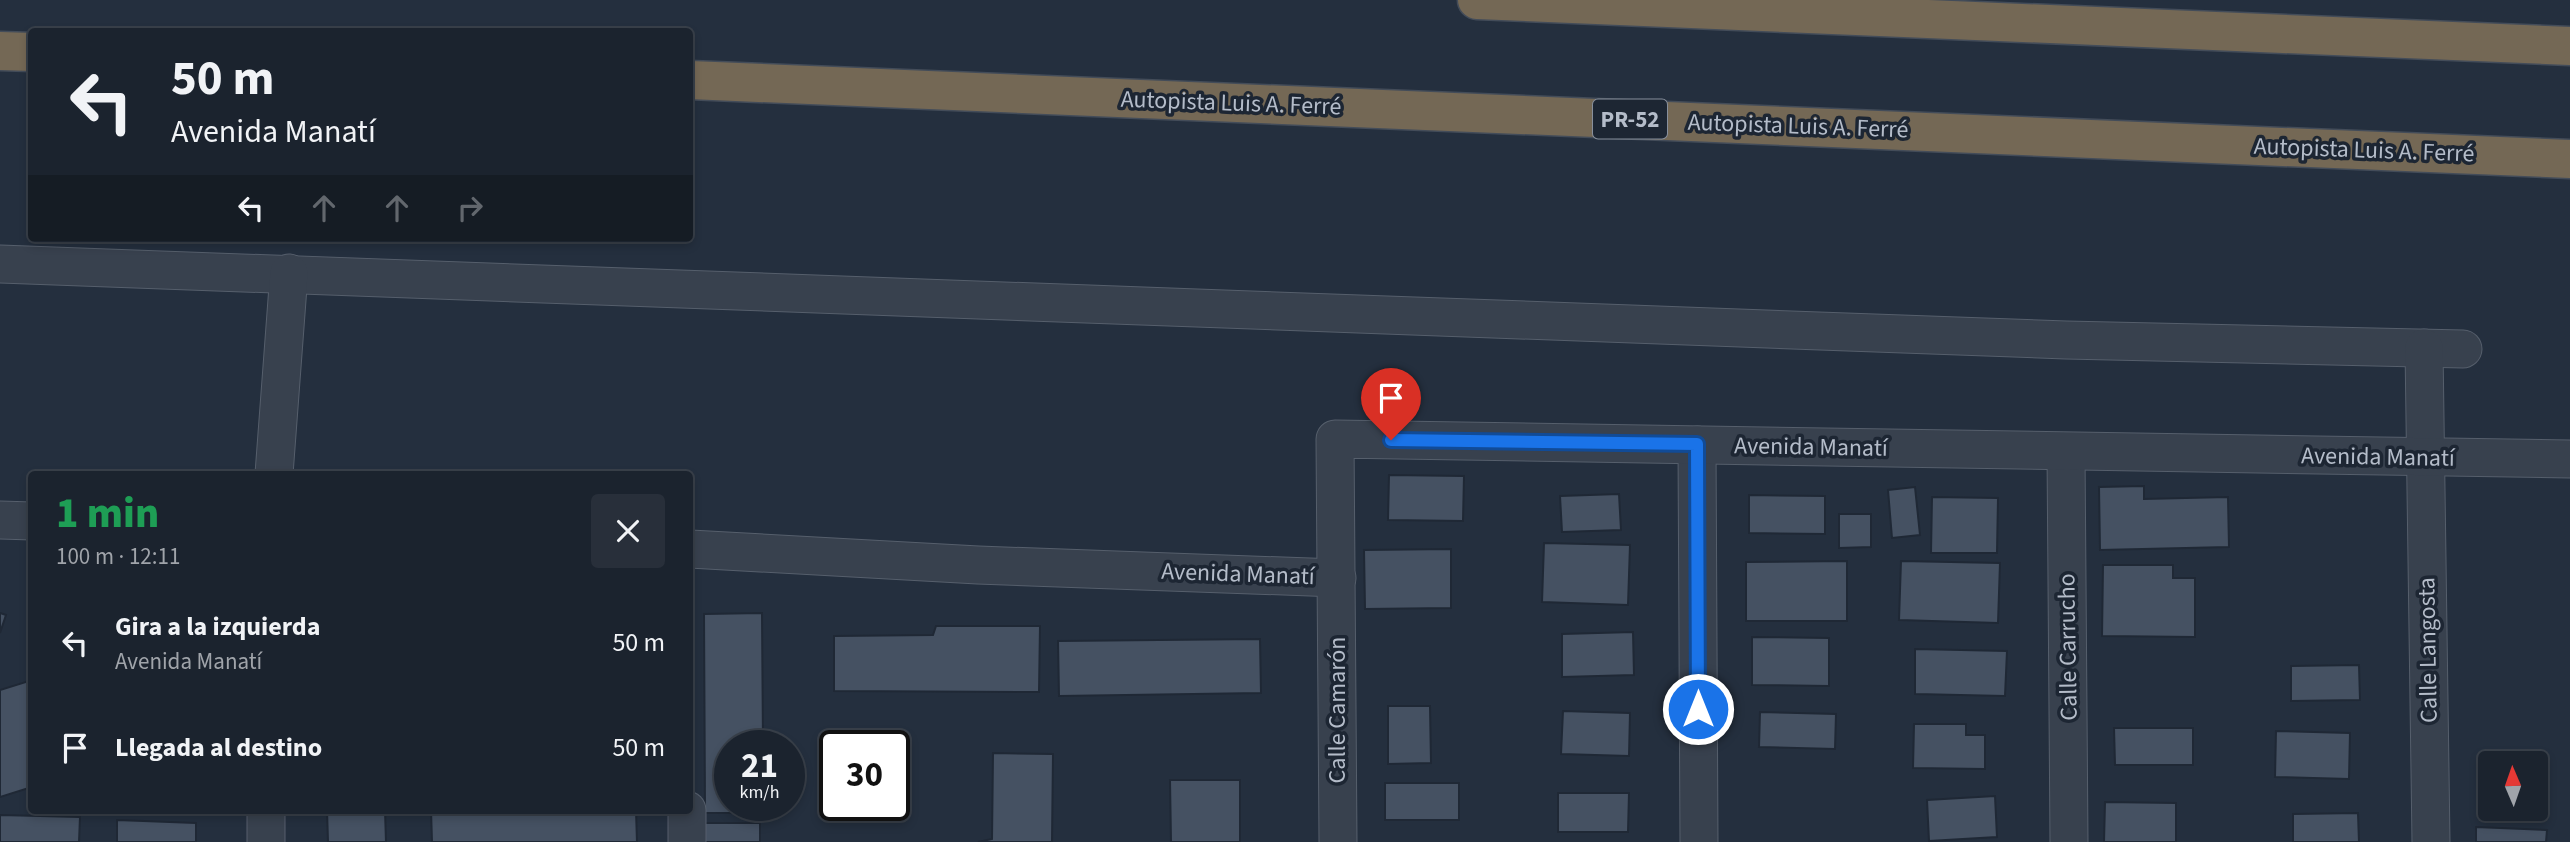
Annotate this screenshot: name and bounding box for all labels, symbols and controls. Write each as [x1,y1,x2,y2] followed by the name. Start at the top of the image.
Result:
[171,44,275,114] text: 50 m
[56,56,147,147] icon: left
[1120,82,1342,124] street label: Autopista Luis A. Ferré
[1593,100,1667,138] road number: PR-52
[1687,105,1909,147] street label: Autopista Luis A. Ferré
[171,109,376,155] text: Avenida Manatí
[2253,129,2475,171] street label: Autopista Luis A. Ferré
[232,189,270,227] icon: left
[305,189,343,227] icon: ahead
[378,189,416,227] icon: ahead
[451,189,489,227] icon: right
[1361,368,1421,440] pin
[1372,379,1410,417] icon: arrive
[1734,428,1889,466] street label: Avenida Manatí
[2301,438,2456,476] street label: Avenida Manatí
[56,484,159,544] text: 1 min
[591,494,665,568] button: close
[56,540,180,573] text: 100 m · 12:11
[1161,554,1316,594] street label: Avenida Manatí
[2049,573,2087,721] street label: Calle Carrucho
[2409,577,2447,723] street label: Calle Langosta
[115,608,320,645] text: Gira a la izquierda
[56,624,94,662] icon: left
[612,624,665,661] text: 50 m
[1320,637,1355,783] street label: Calle Camarón
[115,645,262,678] text: Avenida Manatí
[1661,672,1735,746] position arrow
[56,729,94,767] icon: arrive
[115,729,322,766] text: Llegada al destino
[612,729,665,766] text: 50 m
[819,730,910,821] speed limit sign: 30
[741,741,778,791] text: 21
[2478,751,2548,821] north arrow
[2478,751,2548,821] map controls
[740,780,779,805] text: km/h

